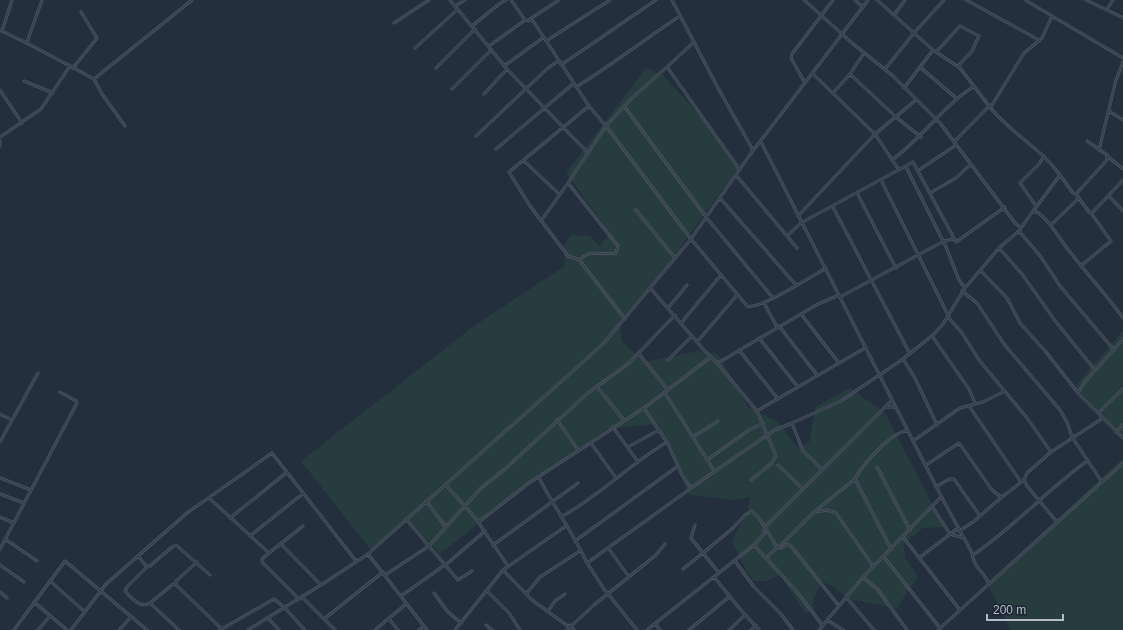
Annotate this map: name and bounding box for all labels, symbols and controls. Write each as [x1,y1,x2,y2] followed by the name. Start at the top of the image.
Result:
[987,596,1063,622] scale bar
[993,603,1026,617] text: 200 m

